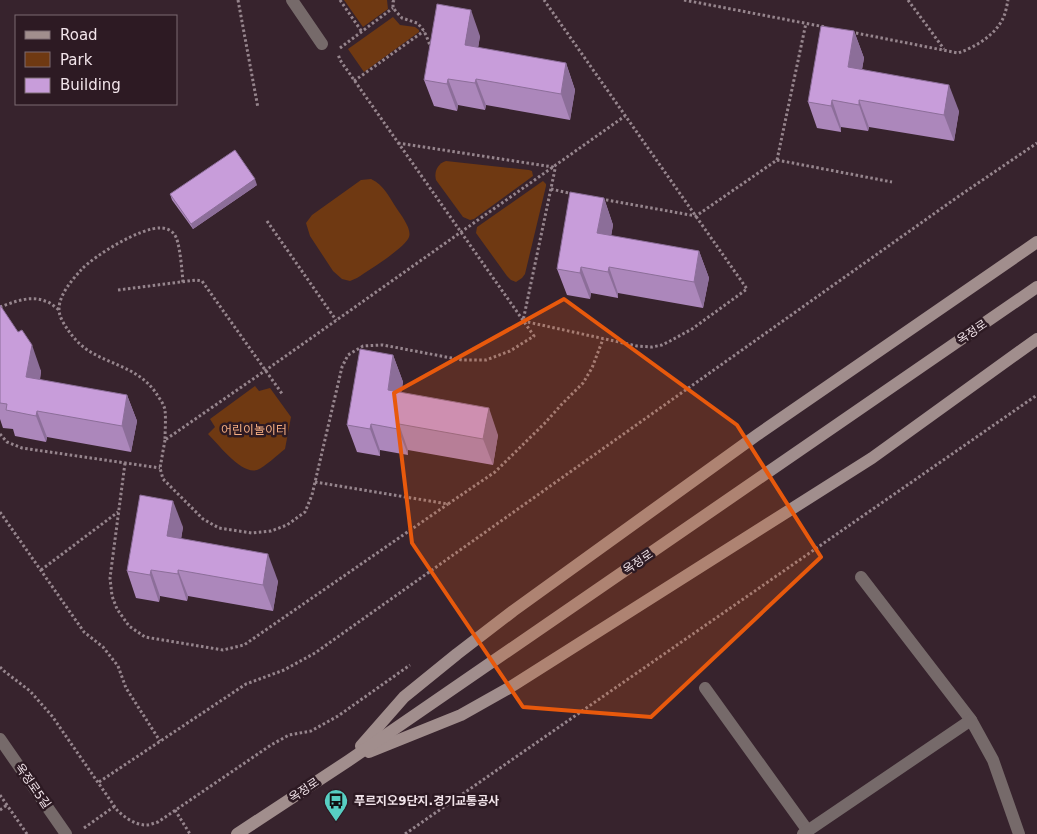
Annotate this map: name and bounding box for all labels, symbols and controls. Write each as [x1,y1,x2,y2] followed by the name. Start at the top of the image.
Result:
[15,15,178,105] legend
[60,26,98,44] text: Road
[60,51,93,69] text: Park
[60,76,121,94] text: Building
[954,317,990,347] street label: 옥정로
[221,423,287,437] park label: 어린이놀이터
[620,547,656,577] street label: 옥정로
[12,761,54,811] street label: 옥정로5길
[286,775,322,805] street label: 옥정로
[323,788,349,822] bus stop icon: 푸르지오9단지.경기교통공사
[354,794,499,808] place label: 푸르지오9단지.경기교통공사

